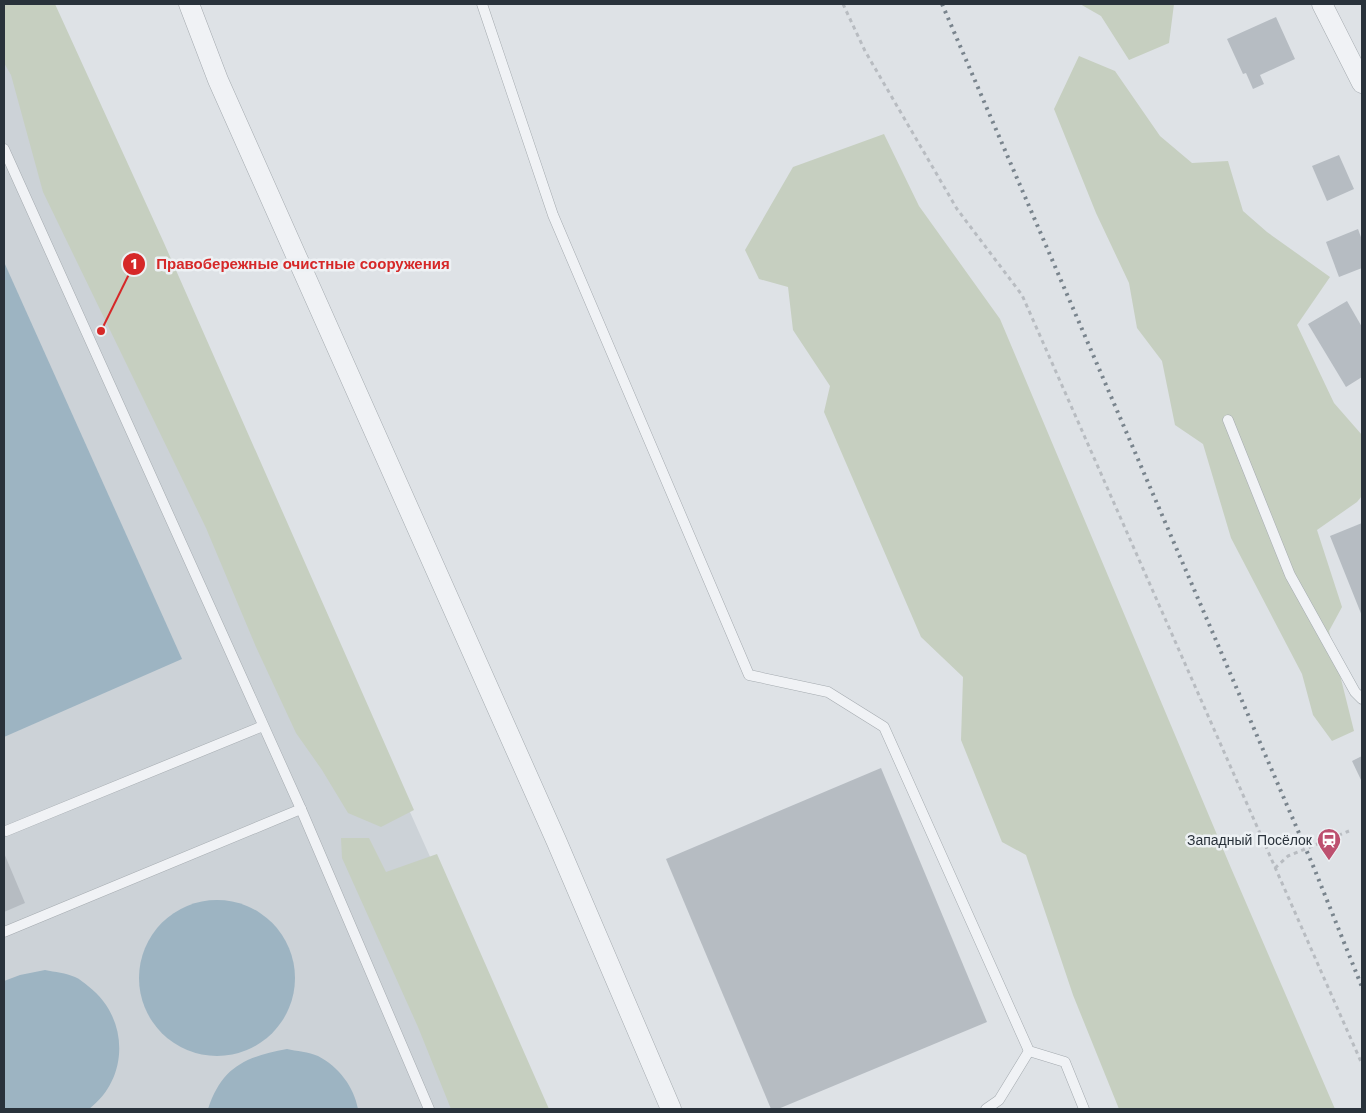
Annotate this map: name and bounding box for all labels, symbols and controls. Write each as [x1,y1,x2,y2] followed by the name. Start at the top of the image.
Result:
[122,249,460,279] callout: Правобережные очистные сооружения
[131,255,137,273] text: 1
[156,255,450,273] text: Правобережные очистные сооружения
[1316,827,1342,861] station icon: Западный Посёлок
[1187,832,1313,848] place label: Западный Посёлок

